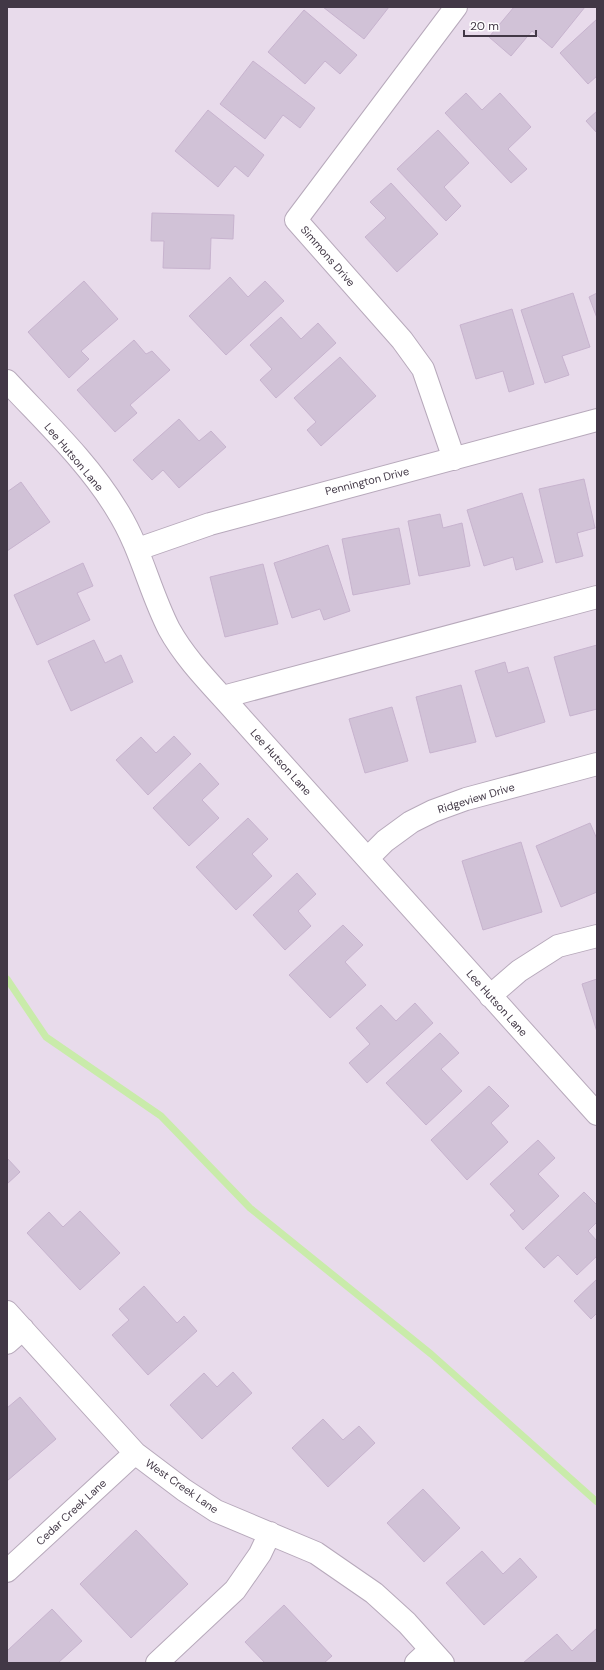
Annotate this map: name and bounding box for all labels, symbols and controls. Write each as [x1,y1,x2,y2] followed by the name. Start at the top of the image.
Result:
[464,12,536,38] scale bar
[470,18,499,34] text: 20 m
[298,223,358,289] street label: Simmons Drive
[41,420,107,494] street label: Lee Hutson Lane
[324,464,410,498] street label: Pennington Drive
[247,726,315,798] street label: Lee Hutson Lane
[436,780,516,816] street label: Ridgeview Drive
[463,967,531,1039] street label: Lee Hutson Lane
[143,1456,221,1516] street label: West Creek Lane
[33,1476,109,1548] street label: Cedar Creek Lane

